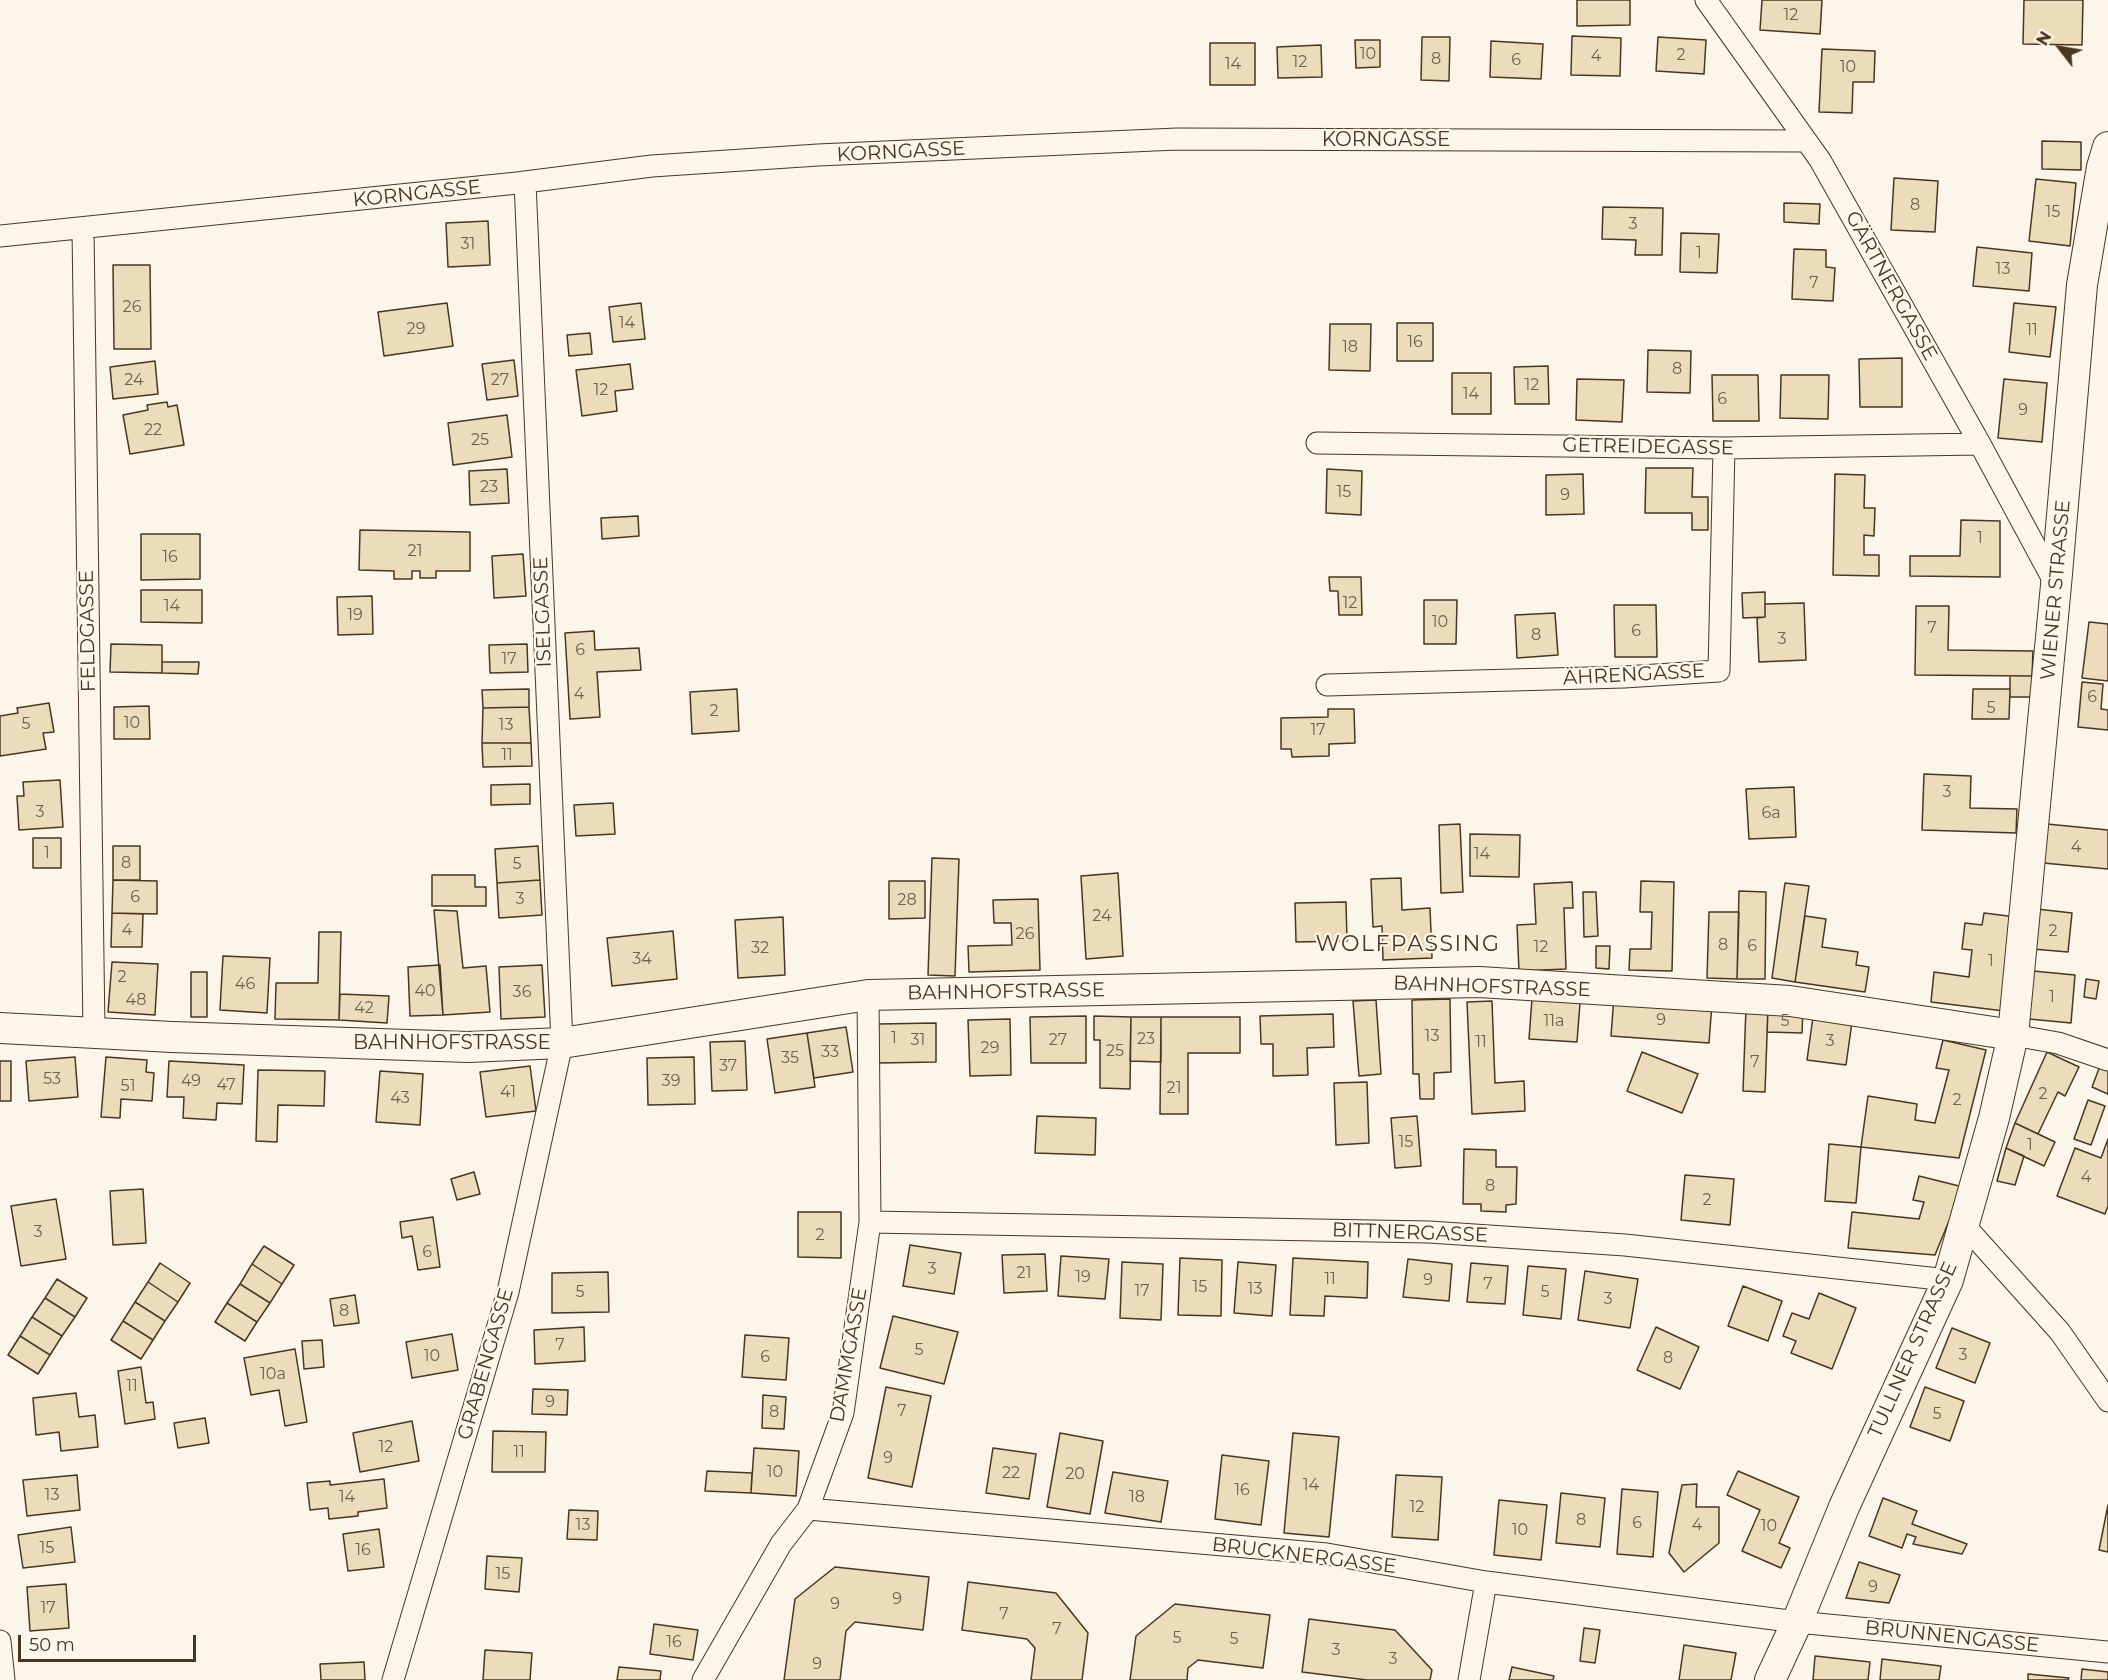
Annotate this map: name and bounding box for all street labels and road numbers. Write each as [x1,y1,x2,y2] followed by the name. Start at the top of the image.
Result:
[1322,128,1450,152] street label: KORNGASSE
[836,137,966,167] street label: KORNGASSE
[352,175,482,213] street label: KORNGASSE
[1840,207,1942,365] street label: GÄRTNERGASSE
[1562,434,1734,460] street label: GETREIDEGASSE
[2036,499,2076,681] street label: WIENER STRASSE
[529,556,557,668] street label: ISELGASSE
[75,570,101,692] street label: FELDGASSE
[1562,659,1706,691] street label: ÄHRENGASSE
[1393,972,1591,1002] street label: BAHNHOFSTRASSE
[907,978,1105,1006] street label: BAHNHOFSTRASSE
[353,1031,551,1055] street label: BAHNHOFSTRASSE
[1332,1218,1488,1248] street label: BITTNERGASSE
[1863,1258,1963,1442] street label: TULLNER STRASSE
[453,1285,519,1443] street label: GRABENGASSE
[825,1286,873,1424] street label: DAMMGASSE
[1210,1533,1398,1579] street label: BRUCKNERGASSE
[1864,1616,2040,1658] street label: BRUNNENGASSE

